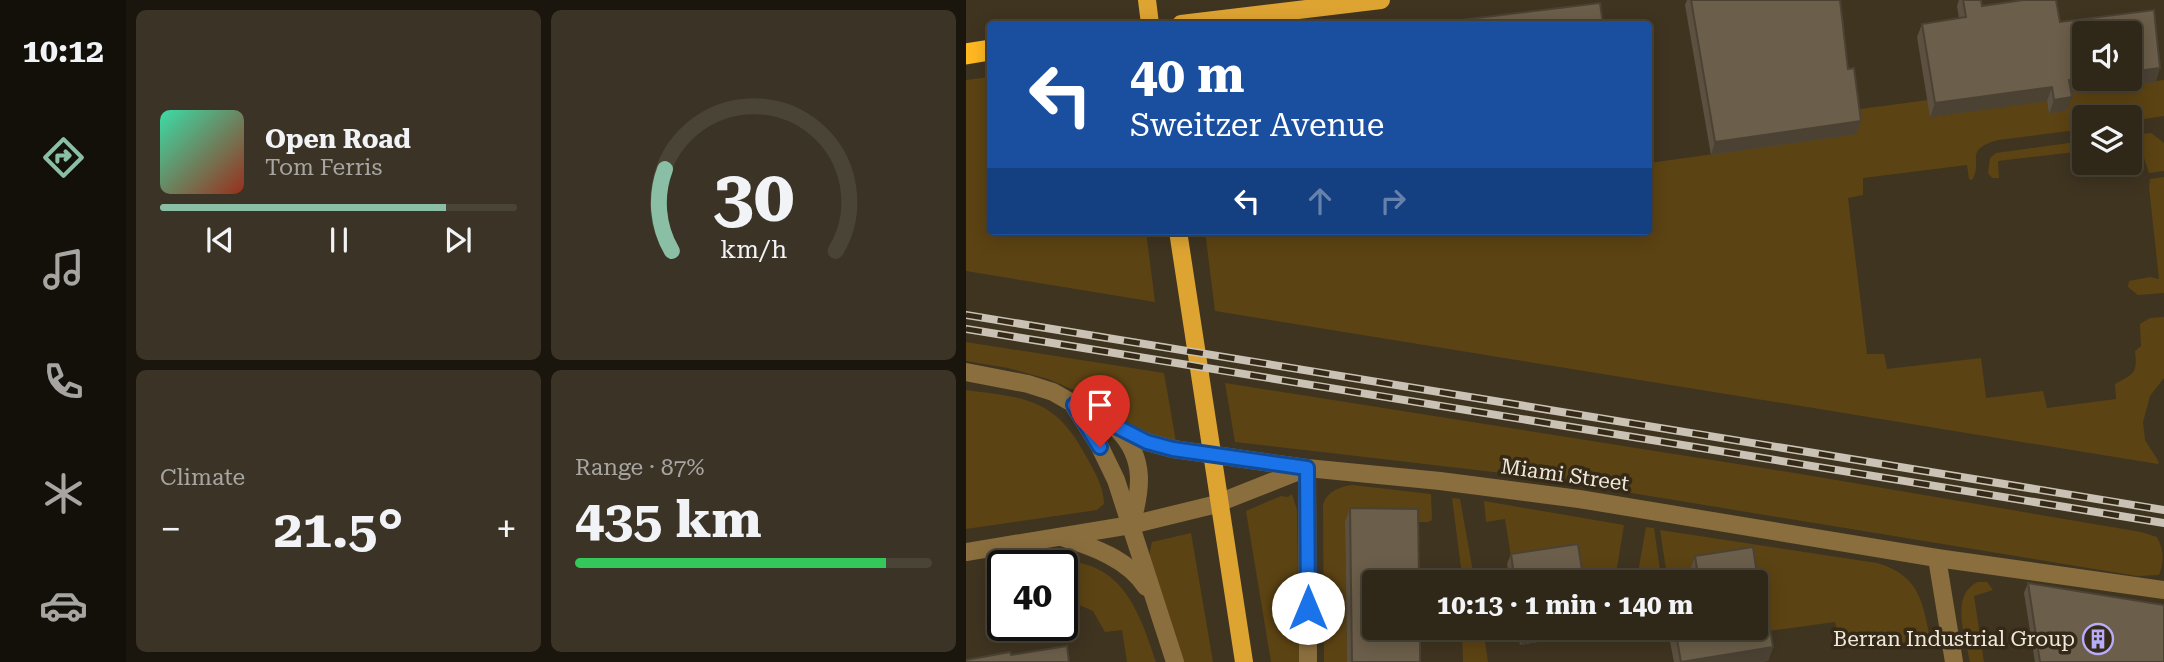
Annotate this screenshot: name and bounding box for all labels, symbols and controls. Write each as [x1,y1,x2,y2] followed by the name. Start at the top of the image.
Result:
[2072,21,2142,175] map controls
[2072,21,2142,91] button: sound
[22,32,104,70] text: 10:12
[1130,47,1245,104] text: 40 m
[1015,49,1106,140] icon: left
[2072,105,2142,175] button: layers
[1130,106,1384,144] text: Sweitzer Avenue
[265,124,411,154] text: Open Road
[39,133,88,182] icon: directions
[265,154,382,181] text: Tom Ferris
[713,154,794,239] text: 30
[1228,182,1266,220] icon: left
[1301,182,1339,220] icon: ahead
[1374,182,1412,220] icon: right
[201,221,239,259] icon: previous
[320,221,358,259] icon: pause
[439,221,477,259] icon: next
[720,235,787,264] text: km/h
[39,245,88,294] icon: music
[39,357,88,406] icon: phone
[1070,375,1130,447] pin
[1081,386,1119,424] icon: arrive
[575,454,704,481] text: Range · 87%
[1499,454,1631,496] street label: Miami Street
[160,464,245,491] text: Climate
[39,469,88,518] icon: climate
[575,489,762,550] text: 435 km
[274,499,403,560] text: 21.5°
[160,507,181,551] text: −
[496,507,517,551] text: +
[987,550,1078,641] speed limit sign: 40
[1271,571,1345,645] position arrow
[39,581,88,630] icon: car
[1437,590,1693,620] text: 10:13 · 1 min · 140 m
[2081,622,2115,656] building icon: Berran Industrial Group
[1833,627,2075,651] place label: Berran Industrial Group

